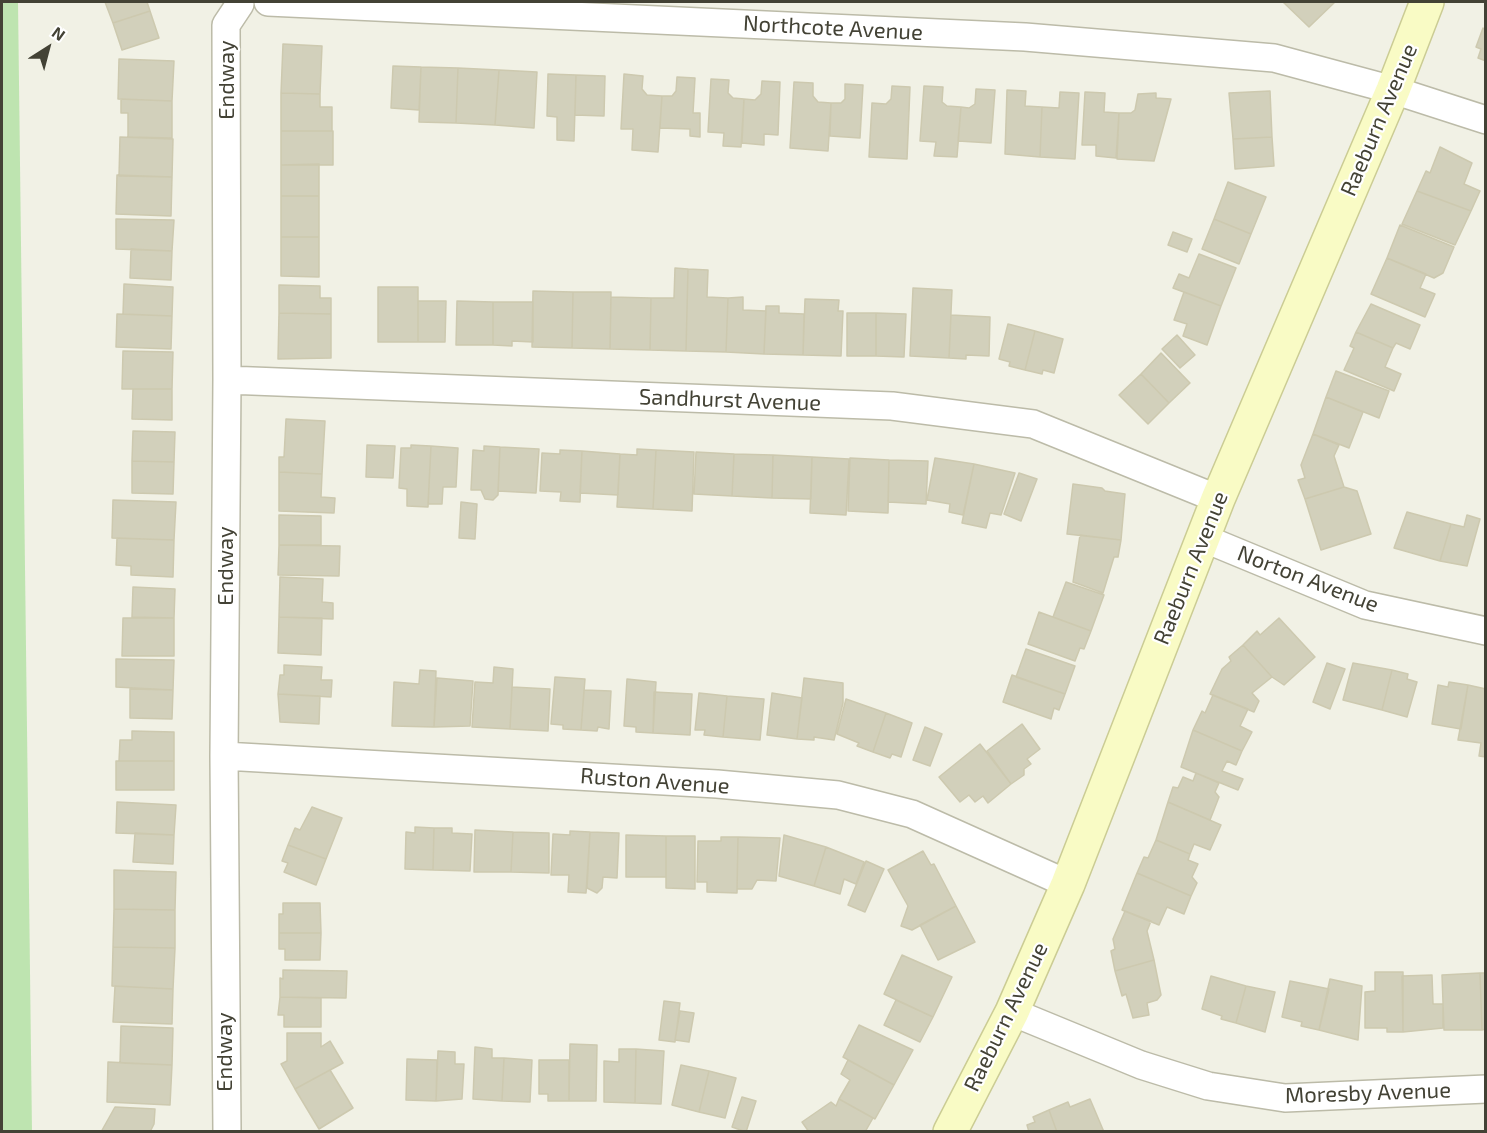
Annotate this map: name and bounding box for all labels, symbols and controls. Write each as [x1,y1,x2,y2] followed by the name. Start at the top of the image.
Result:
[742,10,924,46] street label: Northcote Avenue
[18,18,78,78] north arrow
[49,22,69,44] text: N
[214,40,240,120] street label: Endway
[1335,40,1423,200] street label: Raeburn Avenue
[639,384,821,416] street label: Sandhurst Avenue
[1148,488,1234,648] street label: Raeburn Avenue
[213,526,239,606] street label: Endway
[1234,540,1382,618] street label: Norton Avenue
[579,763,731,799] street label: Ruston Avenue
[958,938,1054,1096] street label: Raeburn Avenue
[212,1012,238,1092] street label: Endway
[1285,1077,1451,1109] street label: Moresby Avenue

